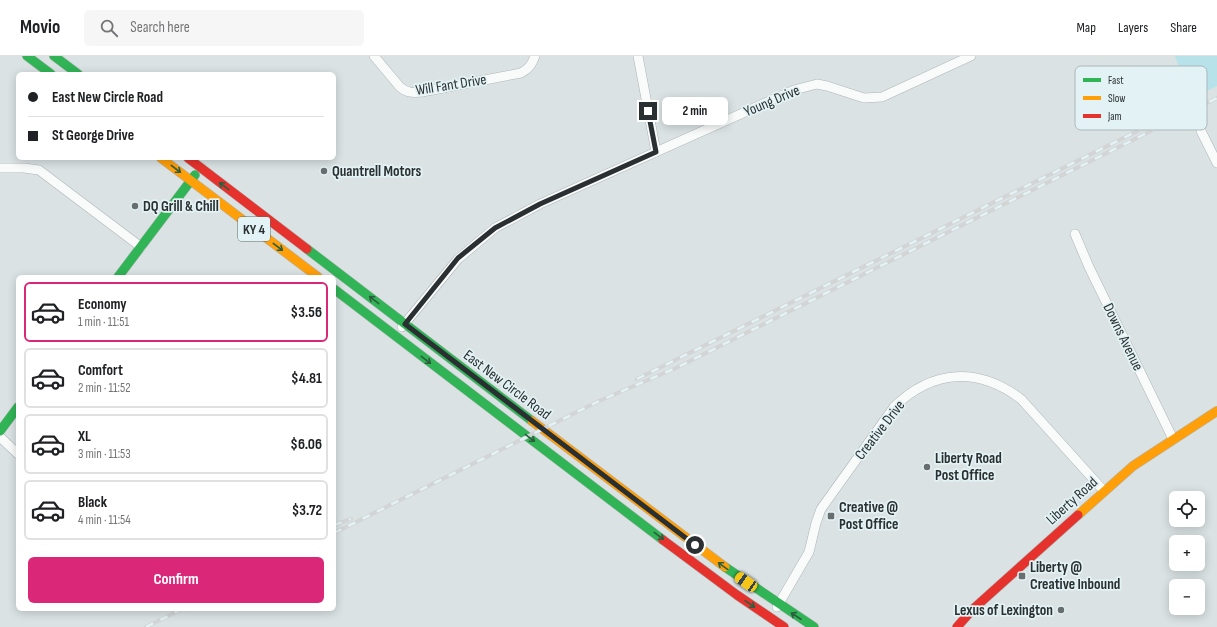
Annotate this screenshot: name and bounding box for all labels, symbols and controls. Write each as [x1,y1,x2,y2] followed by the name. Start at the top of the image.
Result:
[84,10,364,46] search box
[20,16,60,39] text: Movio
[98,17,120,39] icon: search
[130,18,190,37] text: Search here
[1076,19,1096,36] text: Map
[1118,19,1148,36] text: Layers
[1170,19,1197,36] text: Share
[1075,66,1207,130] legend
[414,70,488,100] street label: Will Fant Drive
[1108,74,1124,87] text: Fast
[741,81,803,121] street label: Young Drive
[52,88,163,107] text: East New Circle Road
[1108,92,1125,105] text: Slow
[662,97,728,125] callout: 2 min
[639,102,657,120] route end
[683,103,707,119] text: 2 min
[1107,110,1122,123] text: Jam
[52,126,134,145] text: St George Drive
[332,162,421,181] place label: Quantrell Motors
[171,165,182,174] one-way arrow
[319,166,329,176] marker: Quantrell Motors
[219,181,230,190] one-way arrow
[143,197,219,216] place label: DQ Grill & Chill
[130,201,140,211] marker: DQ Grill & Chill
[238,217,270,241] road number: KY 4
[272,242,283,251] one-way arrow
[30,294,66,330] icon: car
[78,295,127,314] text: Economy
[368,296,379,304] one-way arrow
[1098,300,1148,374] street label: Downs Avenue
[291,303,322,322] text: $3.56
[78,314,129,330] text: 1 min · 11:51
[459,346,555,424] street label: East New Circle Road
[421,356,432,364] one-way arrow
[30,360,66,396] icon: car
[78,361,123,380] text: Comfort
[291,369,322,388] text: $4.81
[78,380,131,396] text: 2 min · 11:52
[851,396,909,464] street label: Creative Drive
[30,426,66,462] icon: car
[78,427,91,446] text: XL
[525,434,536,442] one-way arrow
[290,435,322,454] text: $6.06
[78,446,131,462] text: 3 min · 11:53
[935,449,1002,485] place label: Liberty Road Post Office
[922,462,932,472] marker: Liberty Road Post Office
[1042,473,1102,529] street label: Liberty Road
[1169,491,1205,615] map controls
[1169,491,1205,527] button: locate
[30,492,66,528] icon: car
[78,493,107,512] text: Black
[839,498,899,534] place label: Creative @ Post Office
[292,501,322,520] text: $3.72
[826,511,836,521] marker: Creative @ Post Office
[78,512,131,528] text: 4 min · 11:54
[654,532,665,541] one-way arrow
[1169,535,1205,571] button: +
[686,536,704,554] route start
[28,557,324,603] button: Confirm
[1030,558,1120,594] place label: Liberty @ Creative Inbound
[718,562,729,570] one-way arrow
[733,570,759,594] car
[1017,571,1027,581] marker: Liberty @ Creative Inbound
[1169,579,1205,615] button: −
[745,600,756,608] one-way arrow
[954,601,1053,620] place label: Lexus of Lexington
[1056,605,1066,615] marker: Lexus of Lexington
[791,611,802,620] one-way arrow

